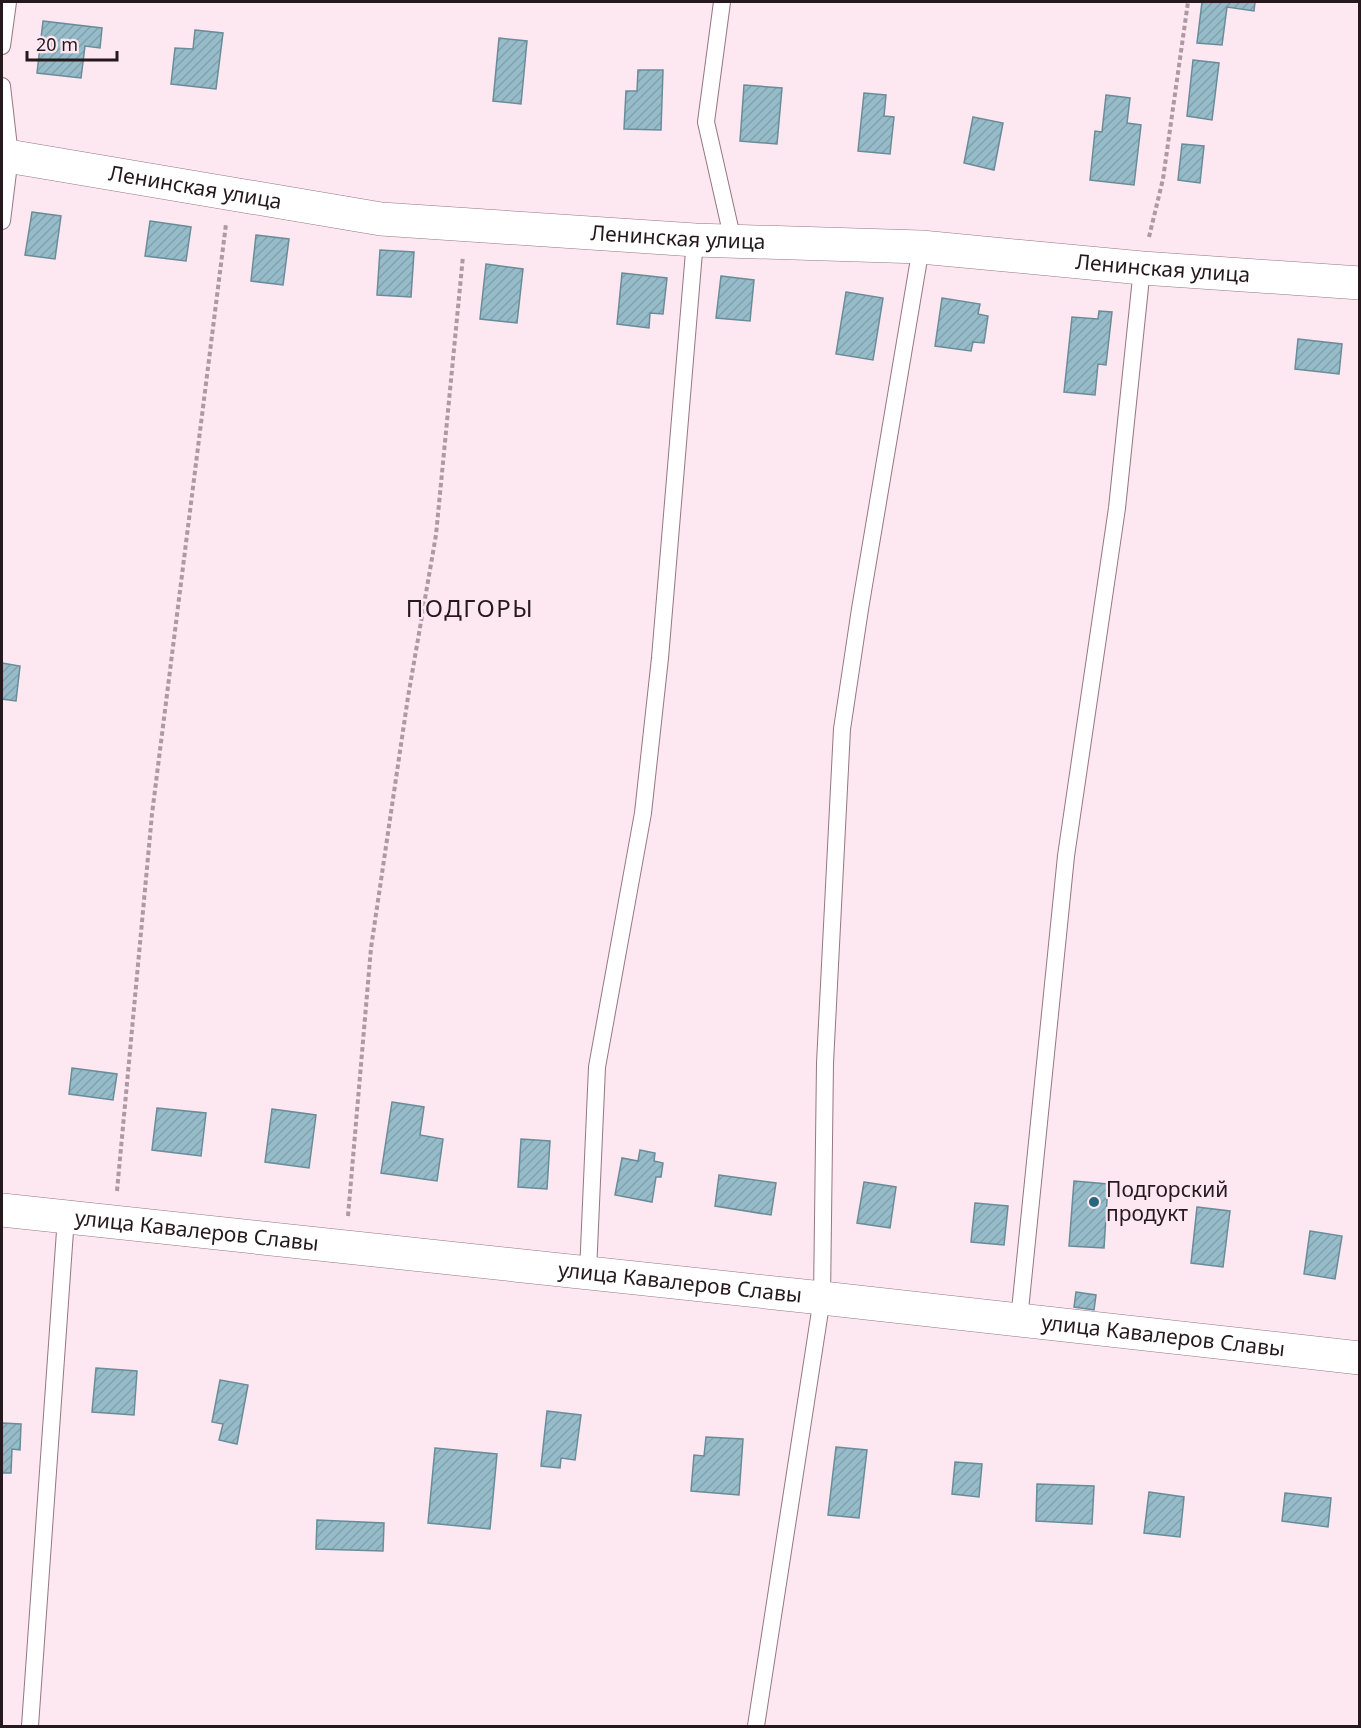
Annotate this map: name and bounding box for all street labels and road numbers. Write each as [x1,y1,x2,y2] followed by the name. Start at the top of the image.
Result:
[107,158,284,215] street label: Ленинская улица
[590,218,766,255] street label: Ленинская улица
[1074,247,1251,288] street label: Ленинская улица
[74,1203,320,1257] street label: улица Кавалеров Славы
[557,1255,803,1309] street label: улица Кавалеров Славы
[1040,1308,1287,1363] street label: улица Кавалеров Славы

